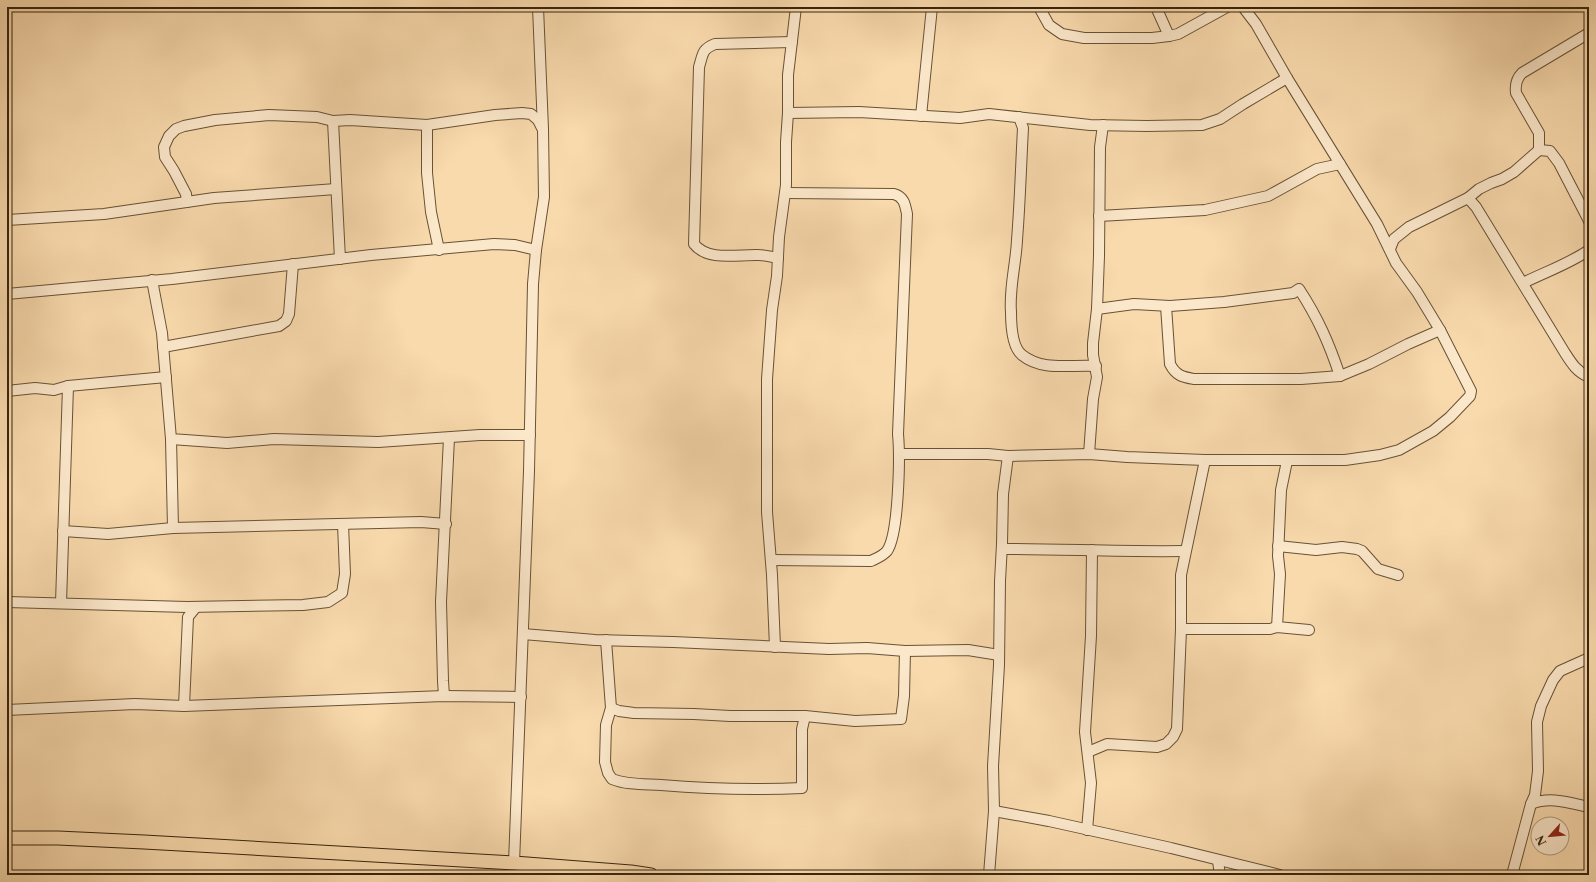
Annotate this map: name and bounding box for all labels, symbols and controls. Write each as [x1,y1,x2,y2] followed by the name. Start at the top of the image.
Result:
[1530,816,1570,856] north arrow
[1532,833,1549,848] text: N

